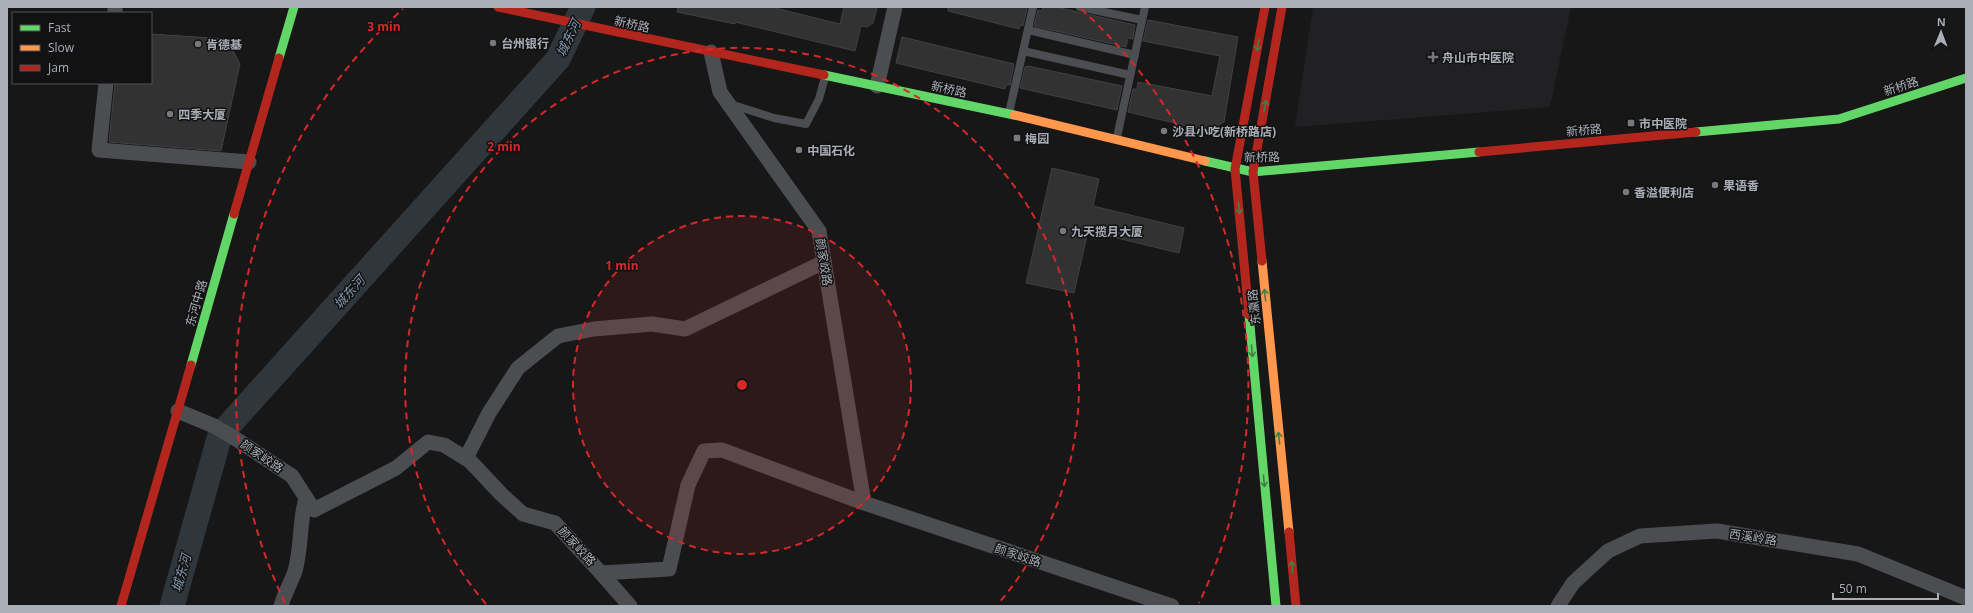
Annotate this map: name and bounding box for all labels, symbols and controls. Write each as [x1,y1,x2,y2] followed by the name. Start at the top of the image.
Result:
[12,12,152,84] legend
[613,12,651,36] street label: 新桥路
[1921,12,1961,52] north arrow
[551,14,586,59] water label: 城东河
[1937,14,1946,29] text: N
[367,18,401,35] text: 3 min
[48,19,71,36] text: Fast
[501,35,549,52] place label: 台州银行
[206,36,242,53] place label: 肯德基
[488,38,498,48] marker: 台州银行
[1254,38,1262,51] one-way arrow
[48,39,75,56] text: Slow
[193,39,203,49] marker: 肯德基
[1442,49,1514,66] place label: 舟山市中医院
[1427,51,1439,63] marker: 舟山市中医院
[47,59,69,76] text: Jam
[1881,72,1921,100] street label: 新桥路
[930,77,968,101] street label: 新桥路
[1261,100,1269,113] one-way arrow
[178,106,226,123] place label: 四季大厦
[165,109,175,119] marker: 四季大厦
[1639,115,1687,132] place label: 市中医院
[1626,118,1636,128] marker: 市中医院
[1565,120,1603,140] street label: 新桥路
[1172,123,1276,140] place label: 沙县小吃(新桥路店)
[1159,126,1169,136] marker: 沙县小吃(新桥路店)
[1025,130,1049,147] place label: 梅园
[1012,133,1022,143] marker: 梅园
[487,138,521,155] text: 2 min
[807,142,855,159] place label: 中国石化
[794,145,804,155] marker: 中国石化
[1244,148,1280,166] street label: 新桥路
[1723,177,1759,194] place label: 果语香
[1710,180,1720,190] marker: 果语香
[1634,184,1694,201] place label: 香溢便利店
[1621,187,1631,197] marker: 香溢便利店
[1235,201,1243,214] one-way arrow
[1071,223,1143,240] place label: 九天揽月大厦
[1058,226,1068,236] marker: 九天揽月大厦
[812,237,836,287] street label: 颜家峧路
[605,257,639,274] text: 1 min
[329,269,371,313] water label: 城东河
[181,278,211,328] street label: 东河中路
[1244,288,1264,326] street label: 东瀛路
[1261,289,1269,302] one-way arrow
[1249,344,1256,357] one-way arrow
[735,378,749,392] centre of rings
[1276,432,1283,445] one-way arrow
[237,436,287,476] street label: 颜家峧路
[1261,474,1268,487] one-way arrow
[554,523,600,569] street label: 颜家峧路
[1728,525,1778,549] street label: 西溪岭路
[993,539,1043,571] street label: 颜家峧路
[167,549,196,594] water label: 城东河
[1289,561,1296,574] one-way arrow
[1833,575,1938,601] scale bar
[1839,580,1867,597] text: 50 m

